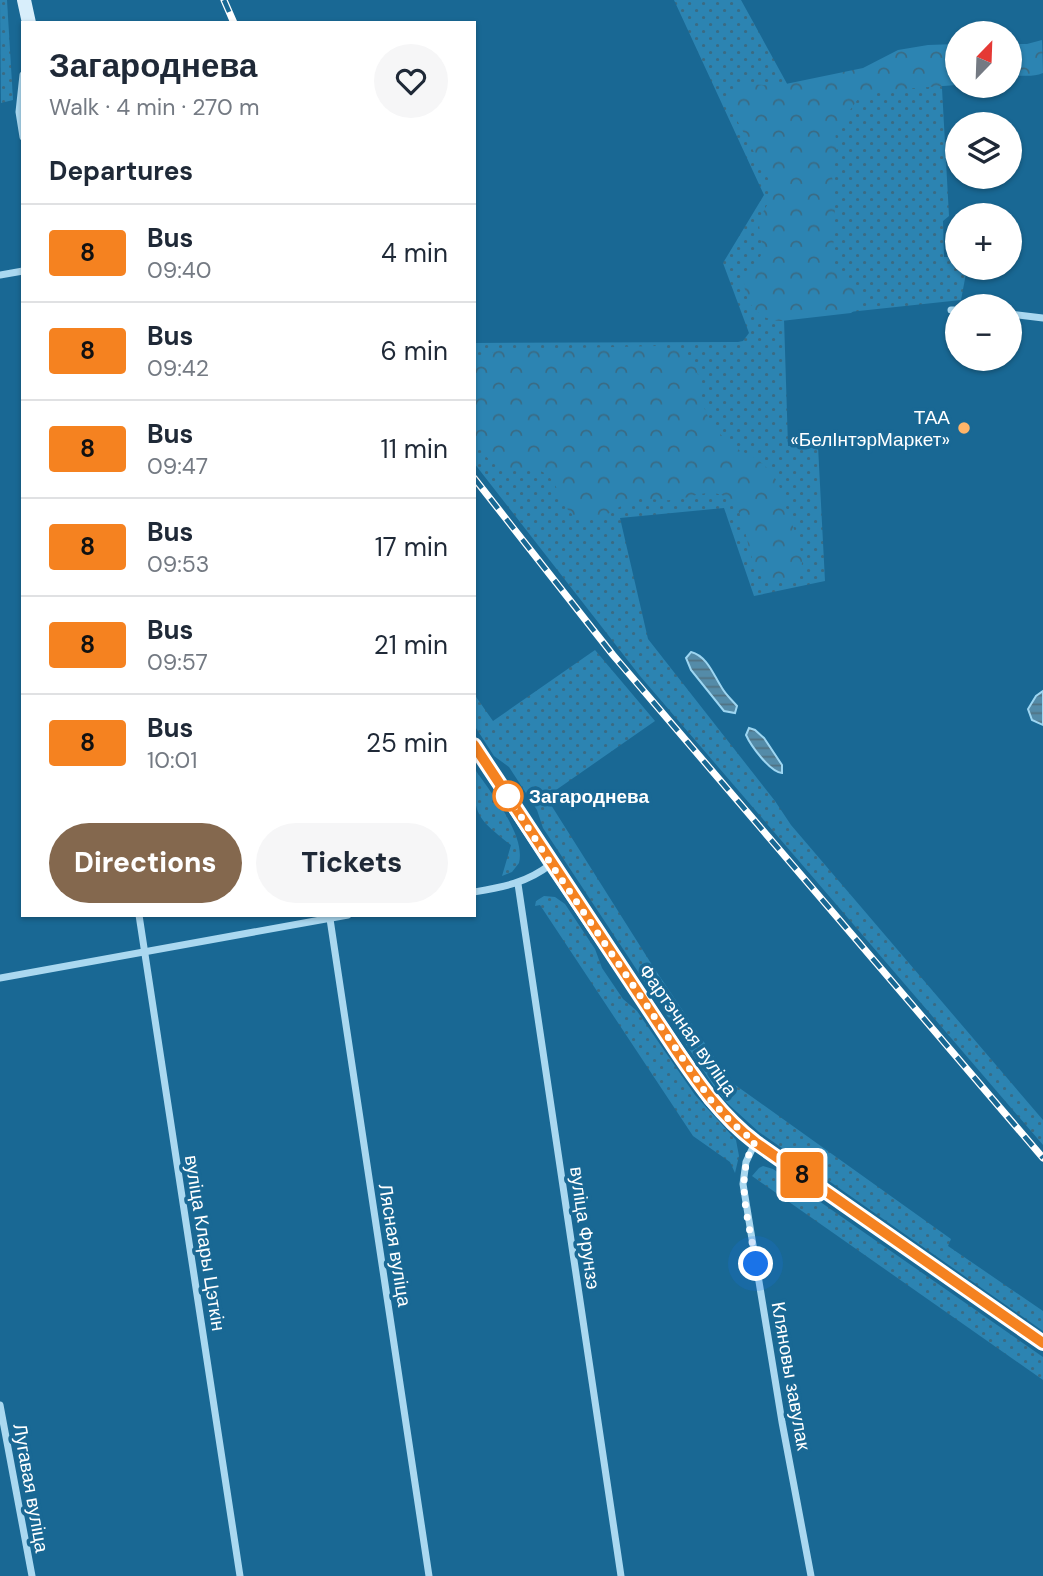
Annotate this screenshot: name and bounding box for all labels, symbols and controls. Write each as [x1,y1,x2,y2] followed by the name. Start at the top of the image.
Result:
[945,21,1022,98] north arrow
[945,21,1022,371] map controls
[49,44,257,87] text: Загароднева
[374,44,448,118] button: heart
[49,92,259,122] text: Walk · 4 min · 270 m
[945,112,1022,189] button: layers
[49,154,193,188] text: Departures
[945,203,1022,280] button: +
[147,221,193,255] text: Bus
[381,236,448,270] text: 4 min
[80,237,95,268] text: 8
[147,255,212,285] text: 09:40
[945,294,1022,371] button: −
[147,319,193,353] text: Bus
[380,334,448,368] text: 6 min
[80,335,95,366] text: 8
[147,353,209,383] text: 09:42
[790,405,950,452] place label: ТАА «БелІнтэрМаркет»
[147,417,193,451] text: Bus
[956,420,972,436] marker: ТАА «БелІнтэрМаркет»
[381,432,448,466] text: 11 min
[80,433,95,464] text: 8
[147,451,208,481] text: 09:47
[147,515,193,549] text: Bus
[375,530,448,564] text: 17 min
[80,531,95,562] text: 8
[147,549,209,579] text: 09:53
[147,613,193,647] text: Bus
[374,628,448,662] text: 21 min
[80,629,95,660] text: 8
[147,647,208,677] text: 09:57
[147,711,193,745] text: Bus
[366,726,448,760] text: 25 min
[80,727,95,758] text: 8
[147,745,197,775] text: 10:01
[493,781,523,811] marker: Загароднева
[529,784,649,809] place label: Загароднева
[49,823,242,903] button: Directions
[256,823,448,903] button: Tickets
[633,959,743,1101] street label: Фартэчная вуліца
[779,1152,825,1198] line badge: 8
[179,1153,231,1333] street label: вуліца Клары Цэткін
[794,1159,810,1190] text: 8
[564,1165,606,1291] street label: вуліца Фрунзэ
[373,1182,417,1309] street label: Лясная вуліца
[738,1246,773,1281] your location
[766,1300,816,1453] street label: Кляновы завулак
[7,1422,55,1555] street label: Лугавая вуліца

